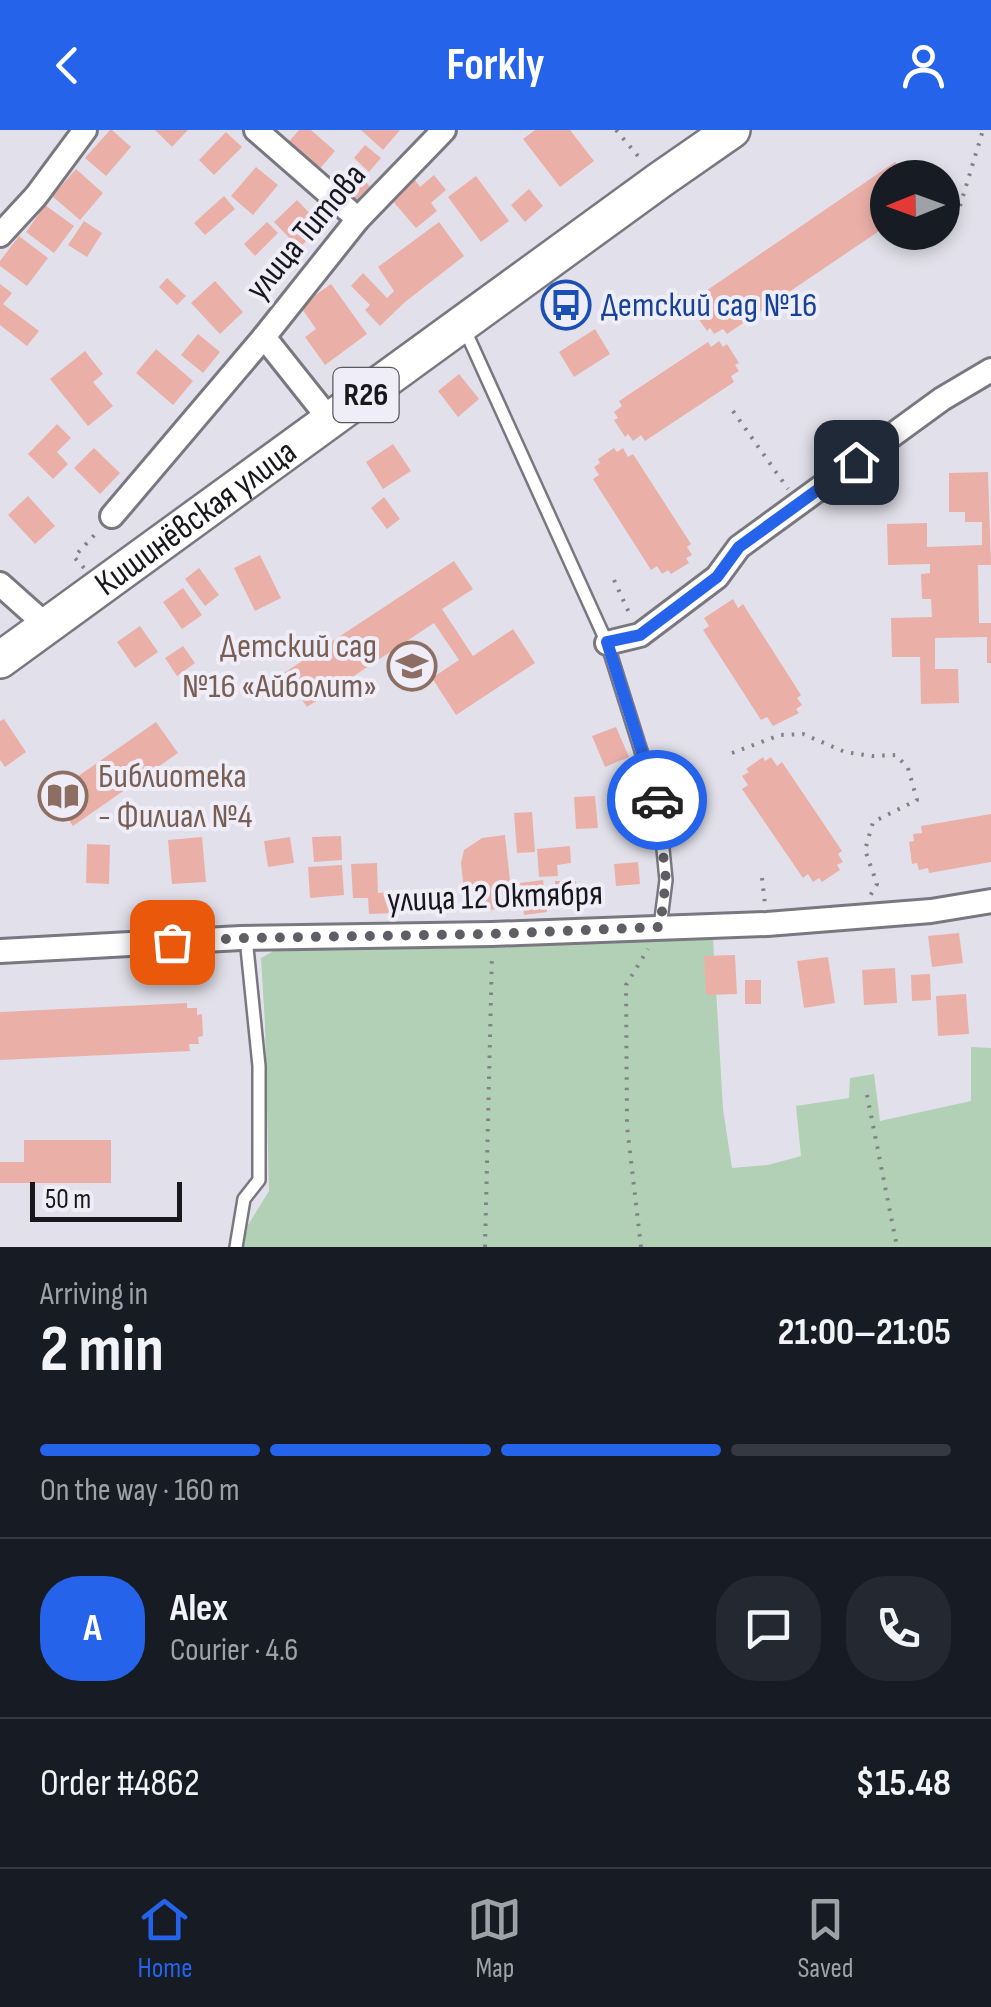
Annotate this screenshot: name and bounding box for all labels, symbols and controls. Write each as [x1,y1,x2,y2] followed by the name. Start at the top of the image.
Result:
[40,38,95,93] icon: back
[446,38,545,93] text: Forkly
[896,38,951,93] icon: person
[236,155,376,309] street label: улица Титова
[870,160,960,250] north arrow
[870,160,960,250] map controls
[540,279,592,331] bus stop icon: Детский сад №16
[601,284,817,327] place label: Детский сад №16
[334,368,398,422] road number: R26
[814,420,899,505] pin
[87,430,305,605] street label: Кишинёвская улица
[829,435,884,490] icon: home
[182,625,377,708] place label: Детский сад №16 «Айболит»
[386,640,438,692] school or university icon: Детский сад №16 «Айболит»
[607,750,707,850] courier
[98,755,252,838] place label: Библиотека - Филиал №4
[37,770,89,822] library icon: Библиотека - Филиал №4
[630,773,685,828] icon: car
[386,872,604,922] street label: улица 12 Октября
[130,900,215,985] pin
[145,915,200,970] icon: bag
[30,1177,182,1222] scale bar
[45,1183,91,1216] text: 50 m
[40,1275,148,1314] text: Arriving in
[778,1310,951,1355] text: 21:00–21:05
[40,1312,164,1390] text: 2 min
[40,1471,239,1510] text: On the way · 160 m
[716,1576,821,1681] button: chat
[846,1576,951,1681] button: phone
[170,1586,228,1631] text: Alex
[83,1606,102,1651] text: A
[170,1631,298,1670] text: Courier · 4.6
[40,1761,200,1806] text: Order #4862
[855,1761,951,1806] text: $15.48
[137,1892,193,1985] tab: Home
[467,1892,522,1985] tab: Map
[797,1892,854,1985] tab: Saved

